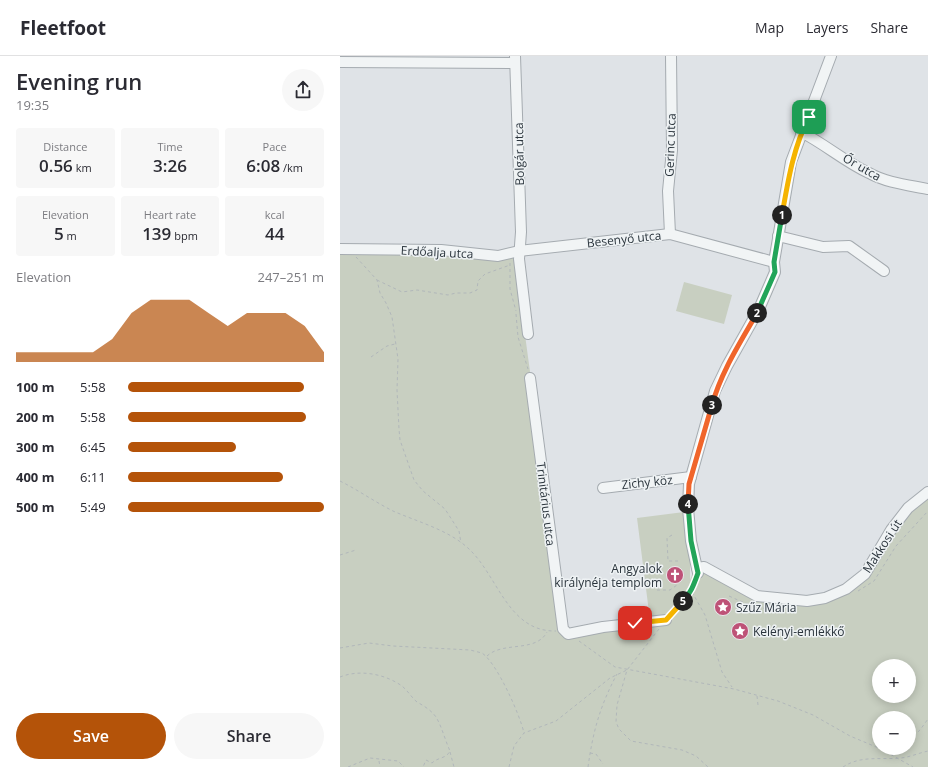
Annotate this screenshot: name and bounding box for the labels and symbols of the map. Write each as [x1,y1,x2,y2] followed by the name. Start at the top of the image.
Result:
[792,100,826,134] pin
[660,113,680,177] street label: Gerinc utca
[510,122,528,186] street label: Bolgár utca
[840,149,884,185] street label: Őr utca
[772,205,792,225] pin: 1
[586,227,662,251] street label: Besenyő utca
[400,242,474,262] street label: Erdőalja utca
[747,303,767,323] pin: 2
[702,395,722,415] pin: 3
[532,461,560,547] street label: Trinitárius utca
[621,471,674,493] street label: Zichy köz
[678,494,698,514] pin: 4
[858,516,906,576] street label: Makkosi út
[554,560,663,591] place label: Angyalok királynéja templom
[665,565,685,585] church icon: Angyalok királynéja templom
[673,591,693,611] pin: 5
[713,597,733,617] place icon: Szűz Mária
[736,599,796,616] place label: Szűz Mária
[618,606,652,640] pin
[730,621,750,641] place icon: Kelényi-emlékkő
[753,623,845,640] place label: Kelényi-emlékkő

